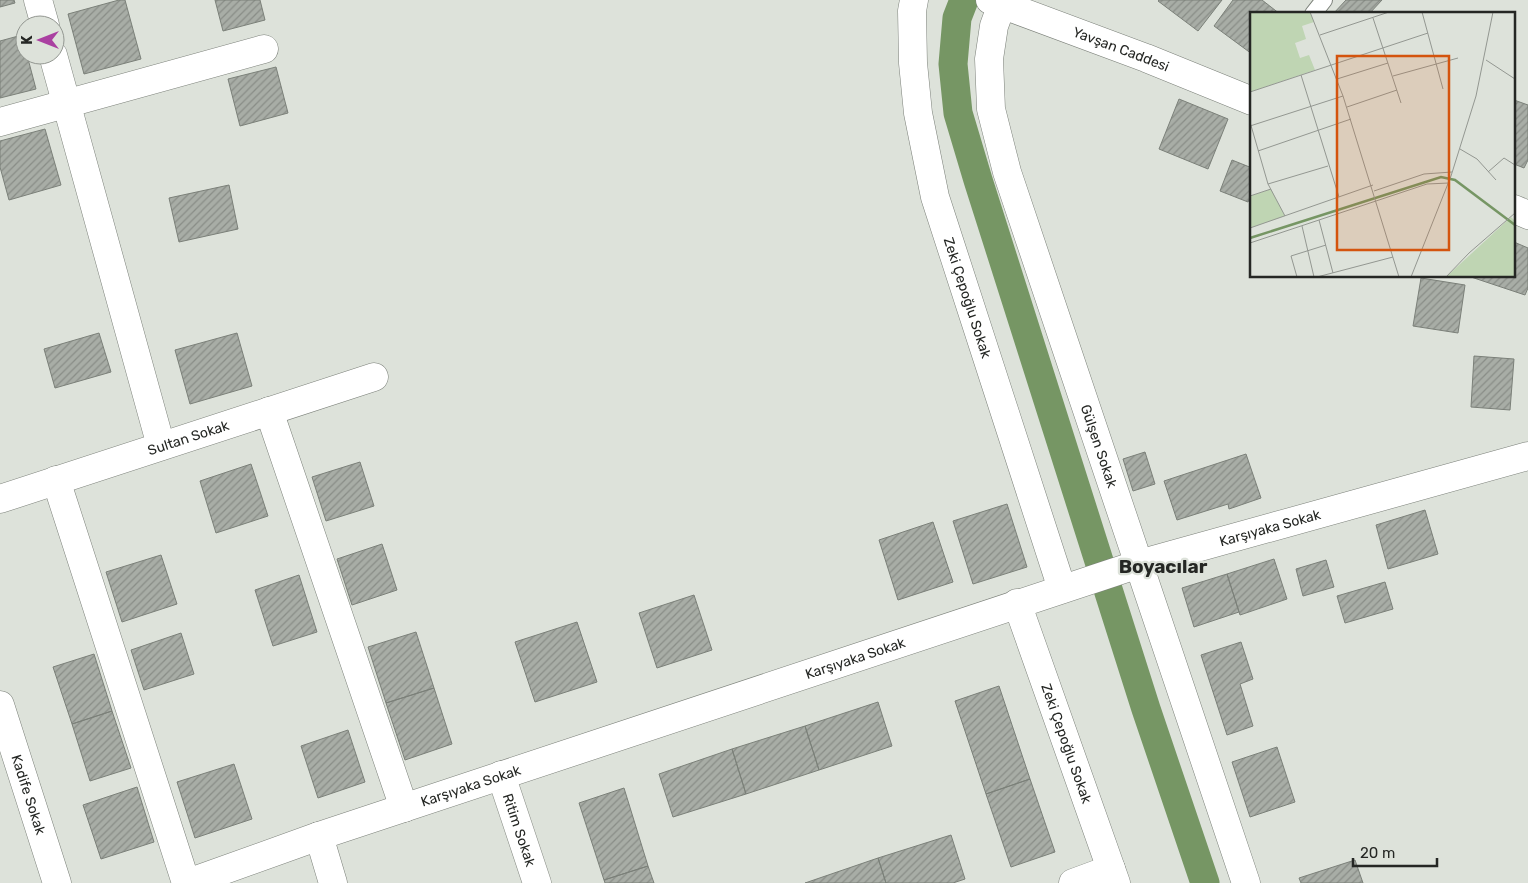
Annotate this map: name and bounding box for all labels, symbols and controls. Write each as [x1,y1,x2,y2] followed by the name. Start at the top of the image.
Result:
[1250,12,1516,278] inset map
[15,15,65,65] north arrow
[1070,24,1172,76] street label: Yavşan Caddesi
[19,35,36,45] text: K
[940,235,995,361] street label: Zeki Çepoğlu Sokak
[1077,402,1121,491] street label: Gülşen Sokak
[146,417,232,459] street label: Sultan Sokak
[1218,506,1323,550] street label: Karşıyaka Sokak
[1119,555,1208,578] district label: Boyacılar
[803,634,908,683] street label: Karşıyaka Sokak
[1037,681,1095,807] street label: Zeki Çepoğlu Sokak
[7,752,49,838] street label: Kadife Sokak
[419,761,524,811] street label: Karşıyaka Sokak
[499,791,539,870] street label: Ritim Sokak
[1353,836,1437,868] scale bar
[1360,844,1395,862] text: 20 m

